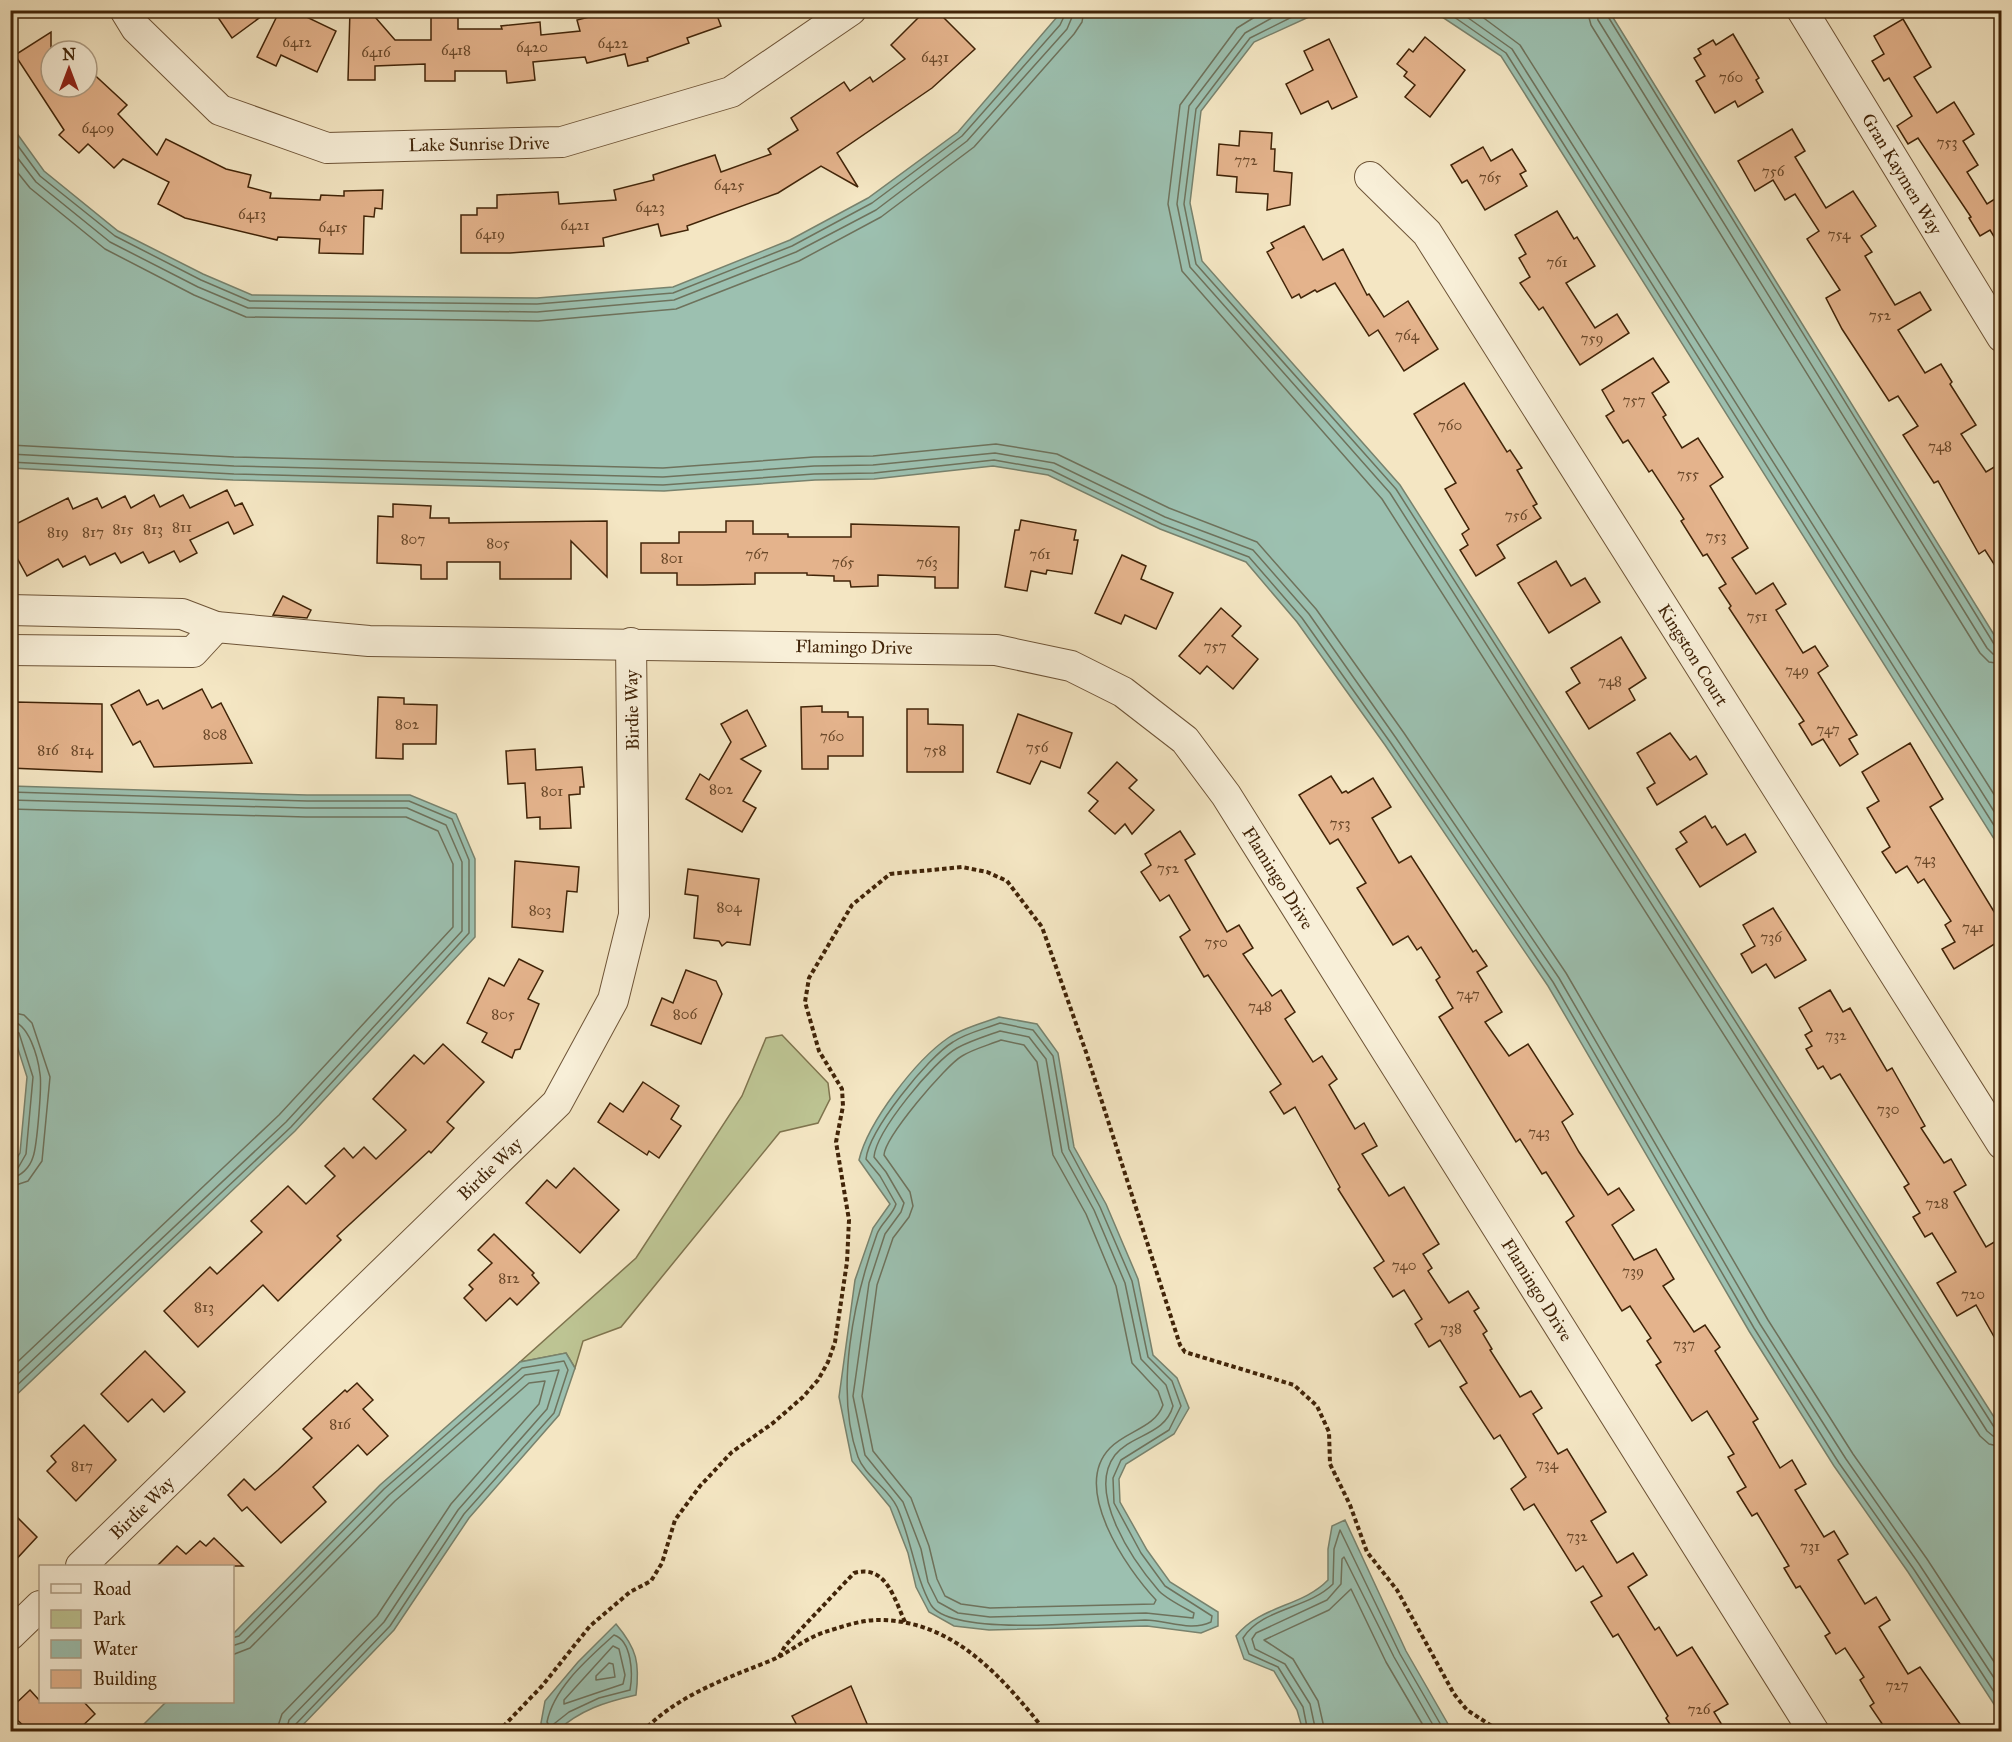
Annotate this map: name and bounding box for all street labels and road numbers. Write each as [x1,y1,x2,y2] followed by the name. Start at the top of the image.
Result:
[1857,109,1947,239] street label: Gran Kaymen Way
[408,132,550,156] street label: Lake Sunrise Drive
[1652,600,1733,711] street label: Kingston Court
[795,635,913,660] street label: Flamingo Drive
[620,669,644,751] street label: Birdie Way
[1237,822,1318,934] street label: Flamingo Drive
[453,1133,527,1205] street label: Birdie Way
[1496,1234,1577,1346] street label: Flamingo Drive
[105,1472,179,1544] street label: Birdie Way

